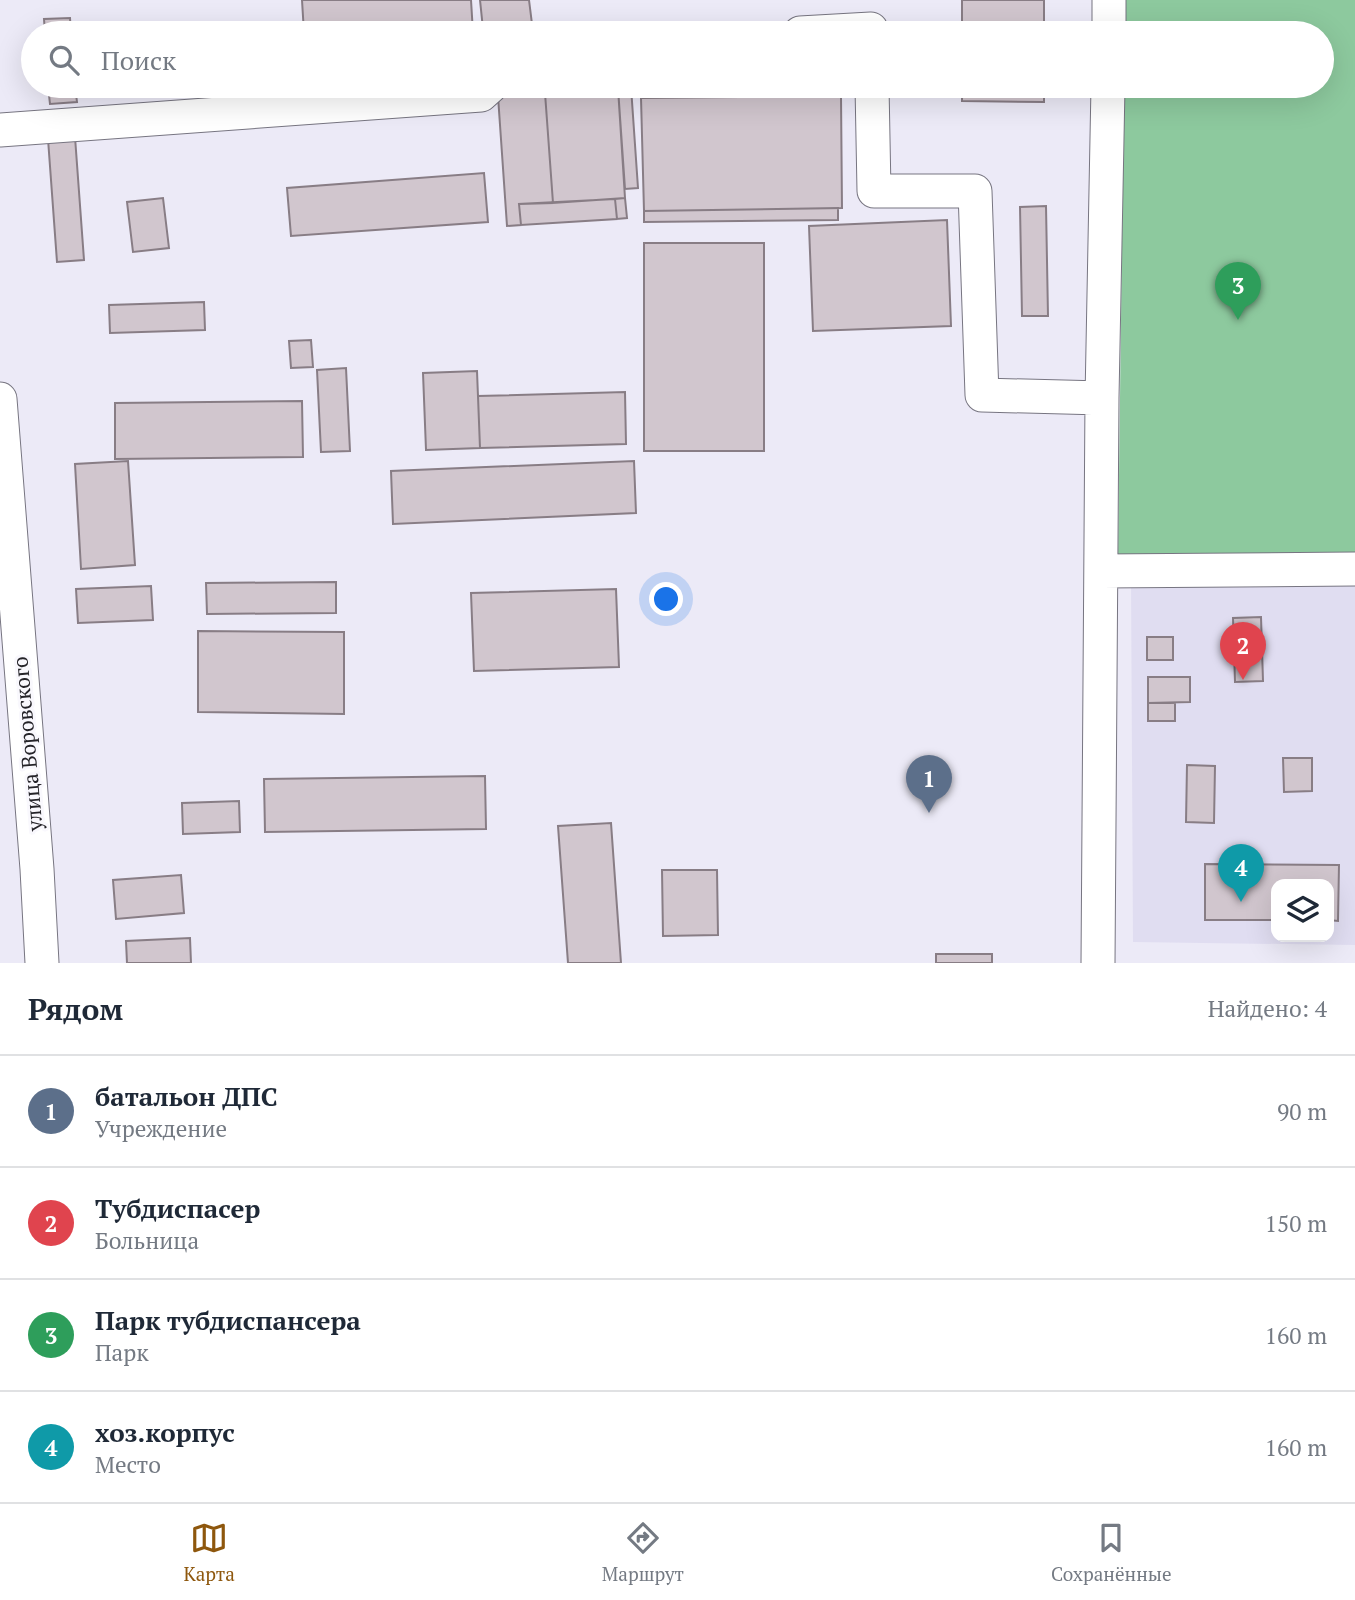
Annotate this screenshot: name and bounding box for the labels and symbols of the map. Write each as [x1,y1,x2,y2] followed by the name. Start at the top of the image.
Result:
[1215,262,1261,320] pin: 3
[649,582,683,616] your location
[1220,622,1266,680] pin: 2
[5,655,49,834] street label: улица Воровского
[906,755,952,813] pin: 1
[1218,844,1264,902] pin: 4

